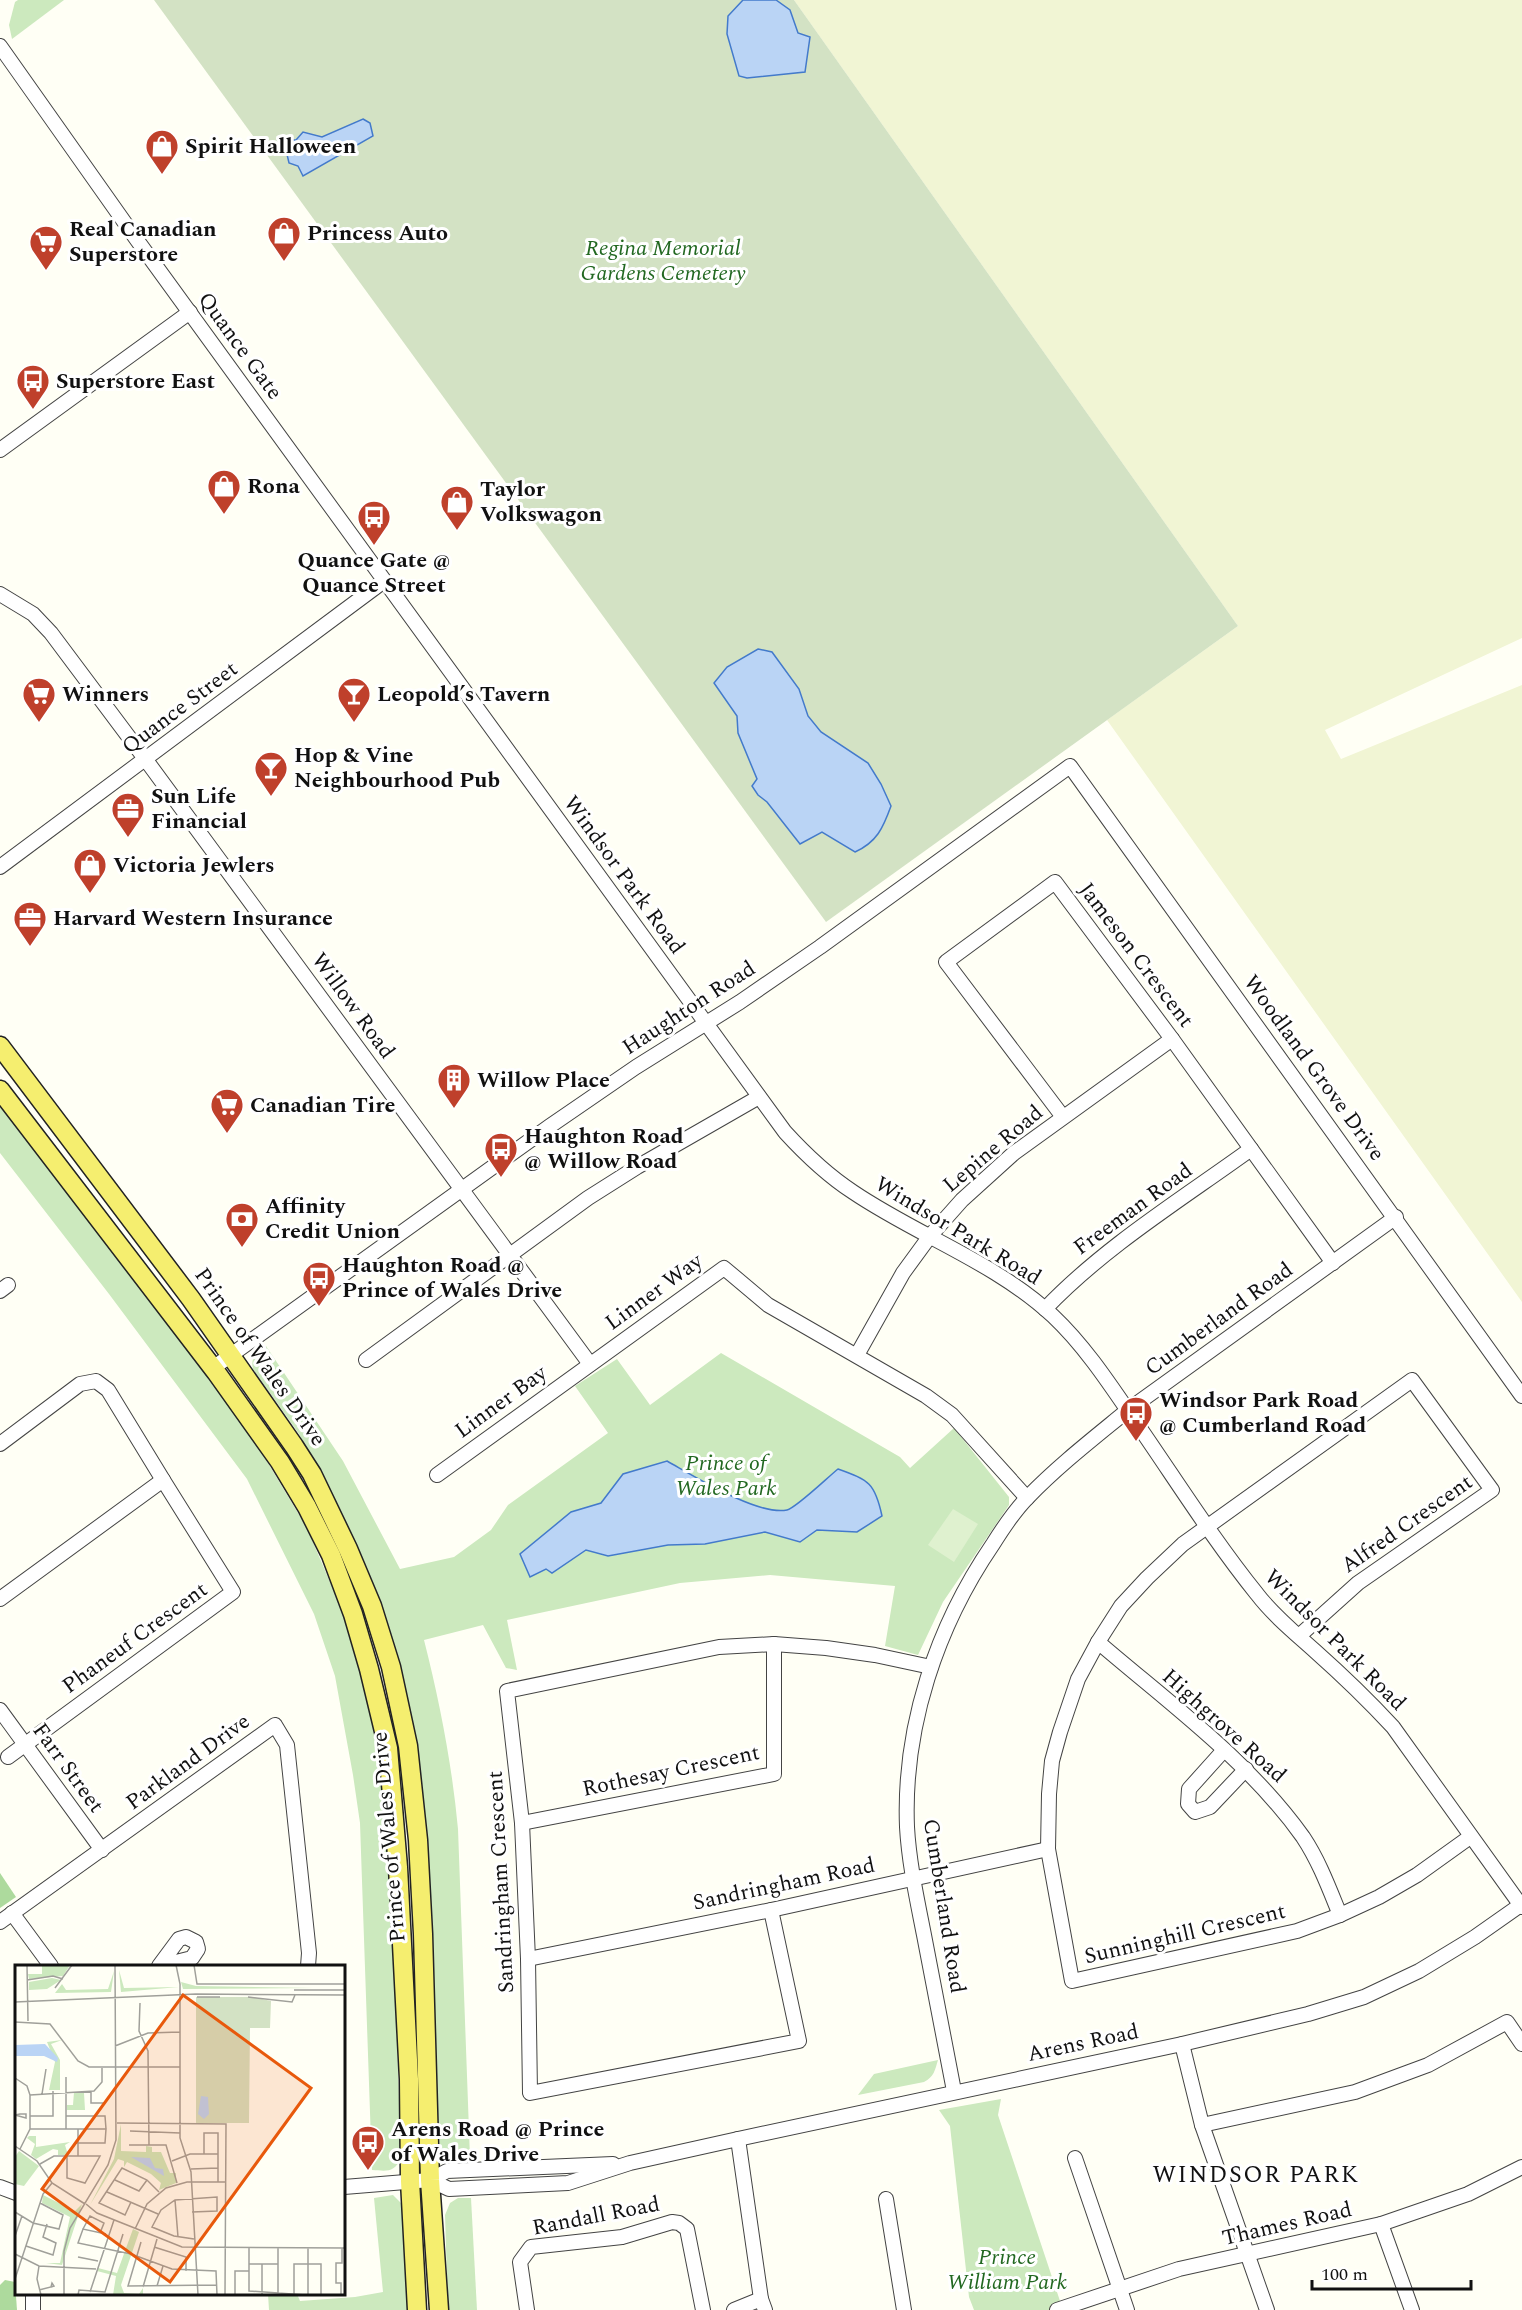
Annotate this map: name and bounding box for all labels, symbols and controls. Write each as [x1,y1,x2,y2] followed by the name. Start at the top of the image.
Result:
[144,128,180,175] shop icon: Spirit Halloween
[185,130,357,163] place label: Spirit Halloween
[69,213,217,271] place label: Real Canadian Superstore
[266,215,302,262] shop icon: Princess Auto
[307,217,448,250] place label: Princess Auto
[28,224,64,271] supermarket icon: Real Canadian Superstore
[581,232,746,290] park label: Regina Memorial Gardens Cemetery
[189,285,291,407] street label: Quance Gate
[15,363,51,410] bus stop icon: Superstore East
[56,365,215,398] place label: Superstore East
[206,468,242,515] shop icon: Rona
[247,470,300,503] place label: Rona
[480,473,603,531] place label: Taylor Volkswagon
[439,484,475,531] shop icon: Taylor Volkswagon
[356,499,392,546] bus stop icon: Quance Gate @ Quance Street
[298,544,450,602] place label: Quance Gate @ Quance Street
[115,653,245,763] street label: Quance Street
[21,676,57,723] supermarket icon: Winners
[336,676,372,723] bar icon: Leopold’s Tavern
[62,678,149,711] place label: Winners
[377,678,551,711] place label: Leopold’s Tavern
[294,739,500,797] place label: Hop & Vine Neighbourhood Pub
[253,750,289,797] bar icon: Hop & Vine Neighbourhood Pub
[151,780,247,838] place label: Sun Life Financial
[555,789,693,961] street label: Windsor Park Road
[110,791,146,838] office icon: Sun Life Financial
[72,847,108,894] shop icon: Victoria Jewlers
[113,849,275,882] place label: Victoria Jewlers
[1070,875,1202,1035] street label: Jameson Crescent
[12,900,48,947] office icon: Harvard Western Insurance
[53,902,333,935] place label: Harvard Western Insurance
[303,946,403,1066] street label: Willow Road
[616,952,762,1064] street label: Haughton Road
[1235,968,1393,1168] street label: Woodland Grove Drive
[436,1062,472,1109] building icon: Willow Place
[477,1064,610,1097] place label: Willow Place
[209,1087,245,1134] supermarket icon: Canadian Tire
[250,1089,396,1122] place label: Canadian Tire
[935,1097,1051,1201] street label: Lepine Road
[524,1120,684,1178] place label: Haughton Road @ Willow Road
[483,1131,519,1178] bus stop icon: Haughton Road @ Willow Road
[1067,1154,1199,1264] street label: Freeman Road
[868,1168,1048,1294] street label: Windsor Park Road
[265,1190,400,1248] place label: Affinity Credit Union
[224,1201,260,1248] bank icon: Affinity Credit Union
[598,1244,711,1339] street label: Linner Way
[342,1249,562,1307] place label: Haughton Road @ Prince of Wales Drive
[1138,1254,1300,1384] street label: Cumberland Road
[301,1260,337,1307] bus stop icon: Haughton Road @ Prince of Wales Drive
[186,1261,334,1453] street label: Prince of Wales Drive
[448,1356,555,1447] street label: Linner Bay
[1159,1384,1367,1442] place label: Windsor Park Road @ Cumberland Road
[1118,1395,1154,1442] bus stop icon: Windsor Park Road @ Cumberland Road
[675,1447,777,1505] park label: Prince of Wales Park
[1334,1466,1480,1582] street label: Alfred Crescent
[1256,1561,1414,1719] street label: Windsor Park Road
[55,1574,215,1702] street label: Phaneuf Crescent
[1154,1661,1294,1791] street label: Highgrove Road
[119,1705,257,1819] street label: Parkland Drive
[24,1716,112,1820] street label: Farr Street
[363,1730,415,1944] street label: Prince of Wales Drive
[579,1736,763,1806] street label: Rothesay Crescent
[479,1770,523,1994] street label: Sandringham Crescent
[914,1816,974,1996] street label: Cumberland Road
[690,1849,878,1919] street label: Sandringham Road
[1081,1895,1289,1973] street label: Sunninghill Crescent
[15,1965,345,2295] inset map
[1024,2015,1142,2071] street label: Arens Road
[391,2113,605,2171] place label: Arens Road @ Prince of Wales Drive
[350,2124,386,2171] bus stop icon: Arens Road @ Prince of Wales Drive
[1153,2157,1359,2193] district label: WINDSOR PARK
[529,2187,663,2245] street label: Randall Road
[1219,2193,1355,2255] street label: Thames Road
[947,2241,1067,2299] park label: Prince William Park
[1312,2253,1471,2291] scale bar
[1321,2261,1368,2288] text: 100 m

